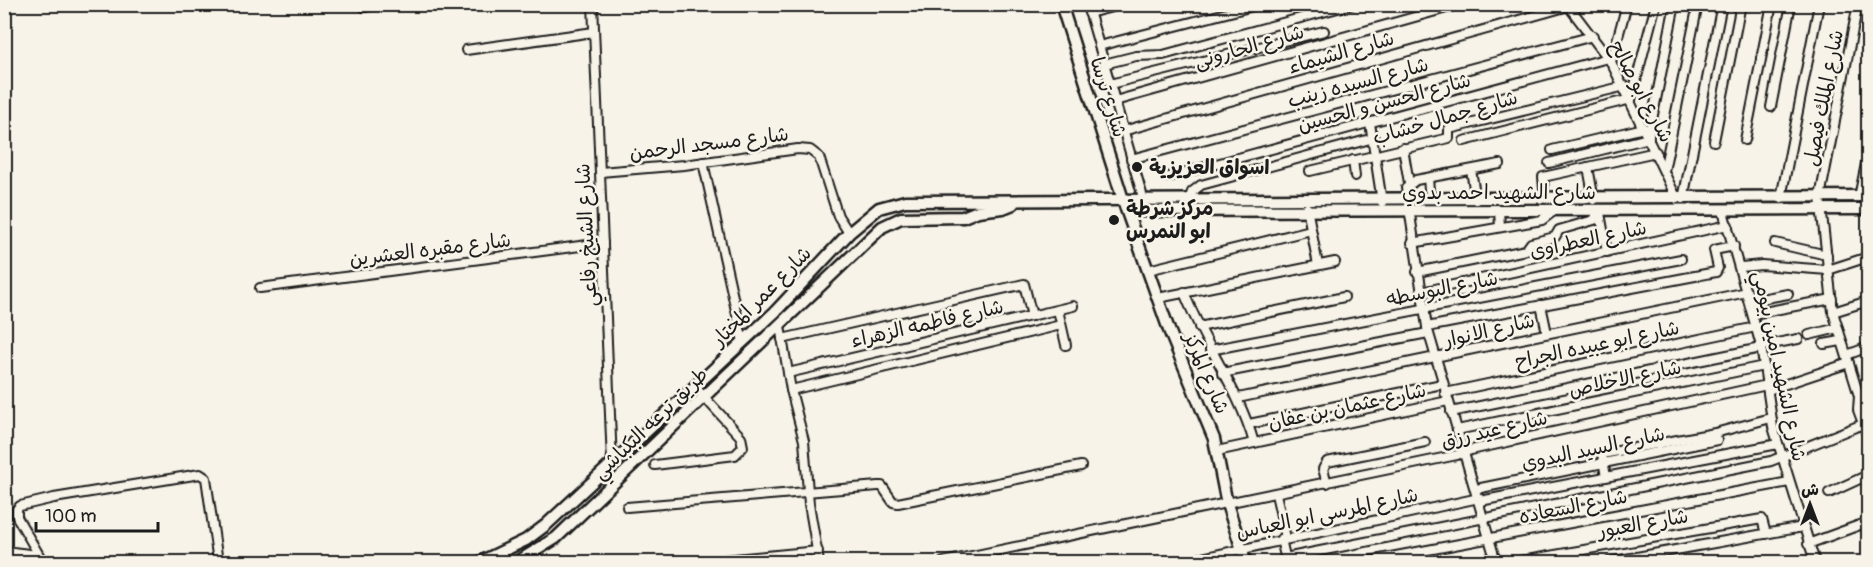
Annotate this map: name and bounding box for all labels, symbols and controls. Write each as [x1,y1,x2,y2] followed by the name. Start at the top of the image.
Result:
[1191,19,1307,75] street label: شارع الحارونى
[1285,25,1397,81] street label: شارع الشيماء
[1798,28,1850,169] street label: شارع الملك فيصل
[1603,36,1679,147] street label: شارع ابو صالح
[1285,52,1432,114] street label: شارع السيده زينب
[1084,54,1133,141] street label: شارع ترسا
[1295,67,1474,139] street label: شارع الحسن و الحسين
[1370,85,1521,151] street label: شارع جمال خشاب
[628,121,790,167] street label: شارع مسجد الرحمن
[1149,155,1269,180] place label: اسواق العزيزية
[1130,160,1144,174] marker: اسواق العزيزية
[570,162,608,307] street label: شارع الشيخ رفاعي
[1402,180,1596,207] street label: شارع الشهيد احمد بدوي
[1126,196,1213,244] place label: مركز شرطة ابو النمرس
[1107,213,1121,227] marker: مركز شرطة ابو النمرس
[1527,215,1649,265] street label: شارع العطراوى
[348,227,512,273] street label: شارع مقبره العشرين
[705,241,817,354] street label: شارع عمر المختار
[1384,265,1500,313] street label: شارع البوسطه
[1742,269,1812,465] street label: شارع الشهيد امين بيومي
[848,294,1006,354] street label: شارع فاطمه الزهراء
[1439,308,1537,355] street label: شارع الانوار
[1513,315,1682,375] street label: شارع ابو عبيده الجراح
[1177,327,1235,418] street label: شارع المركز
[1566,354,1684,404] street label: شارع الاخلاص
[587,362,717,488] street label: طريق ترعه البكباشي
[1266,378,1429,436] street label: شارع عثمان بن عفان
[1438,405,1550,455] street label: شارع عيد رزق
[1519,421,1668,478] street label: شارع السيد البدوي
[1780,474,1840,534] north arrow
[1801,480,1819,500] text: ش
[1234,482,1421,546] street label: شارع المرسى ابو العباس
[1517,484,1630,530] street label: شارع السعاده
[36,495,158,533] scale bar
[1594,503,1691,545] street label: شارع العبور
[45,505,97,528] text: 100 m

